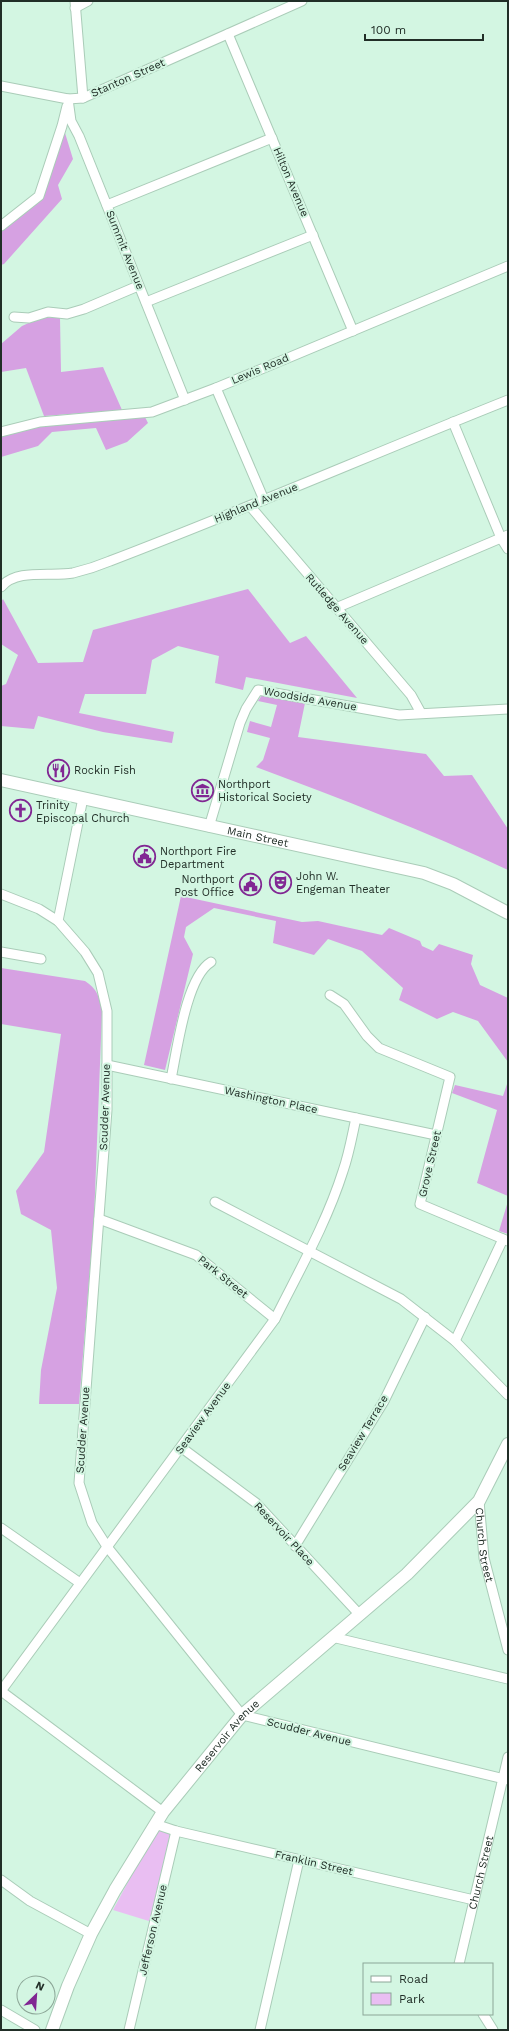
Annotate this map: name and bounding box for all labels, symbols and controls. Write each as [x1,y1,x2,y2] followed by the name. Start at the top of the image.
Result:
[365,16,483,42] scale bar
[371,23,406,37] text: 100 m
[89,56,167,100] street label: Stanton Street
[270,145,312,219] street label: Hilton Avenue
[103,208,147,292] street label: Summit Avenue
[229,351,291,387] street label: Lewis Road
[212,480,300,526] street label: Highland Avenue
[303,571,371,647] street label: Rutledge Avenue
[262,684,358,714] street label: Woodside Avenue
[46,757,72,783] restaurant icon: Rockin Fish
[74,764,136,777] place label: Rockin Fish
[190,777,216,803] museum icon: Northport Historical Society
[218,778,312,804] place label: Northport Historical Society
[7,798,33,824] church icon: Trinity Episcopal Church
[36,799,130,825] place label: Trinity Episcopal Church
[226,823,290,850] street label: Main Street
[132,844,158,870] public building icon: Northport Fire Department
[160,845,236,871] place label: Northport Fire Department
[267,869,293,895] theatre icon: John W. Engeman Theater
[296,870,391,896] place label: John W. Engeman Theater
[237,872,263,898] public building icon: Northport Post Office
[174,873,234,899] place label: Northport Post Office
[97,1064,113,1150] street label: Scudder Avenue
[223,1084,319,1116] street label: Washington Place
[416,1129,444,1198] street label: Grove Street
[195,1253,251,1301] street label: Park Street
[173,1380,233,1456] street label: Seaview Avenue
[73,1386,93,1474] street label: Scudder Avenue
[335,1393,391,1473] street label: Seaview Terrace
[251,1500,317,1568] street label: Reservoir Place
[473,1507,497,1584] street label: Church Street
[192,1697,262,1775] street label: Reservoir Avenue
[265,1715,353,1749] street label: Scudder Avenue
[466,1834,496,1911] street label: Church Street
[274,1848,355,1878] street label: Franklin Street
[136,1883,170,1977] street label: Jefferson Avenue
[363,1963,493,2015] legend
[399,1972,428,1986] text: Road
[16,1975,56,2015] north arrow
[34,1979,46,1994] text: N
[399,1992,425,2006] text: Park

